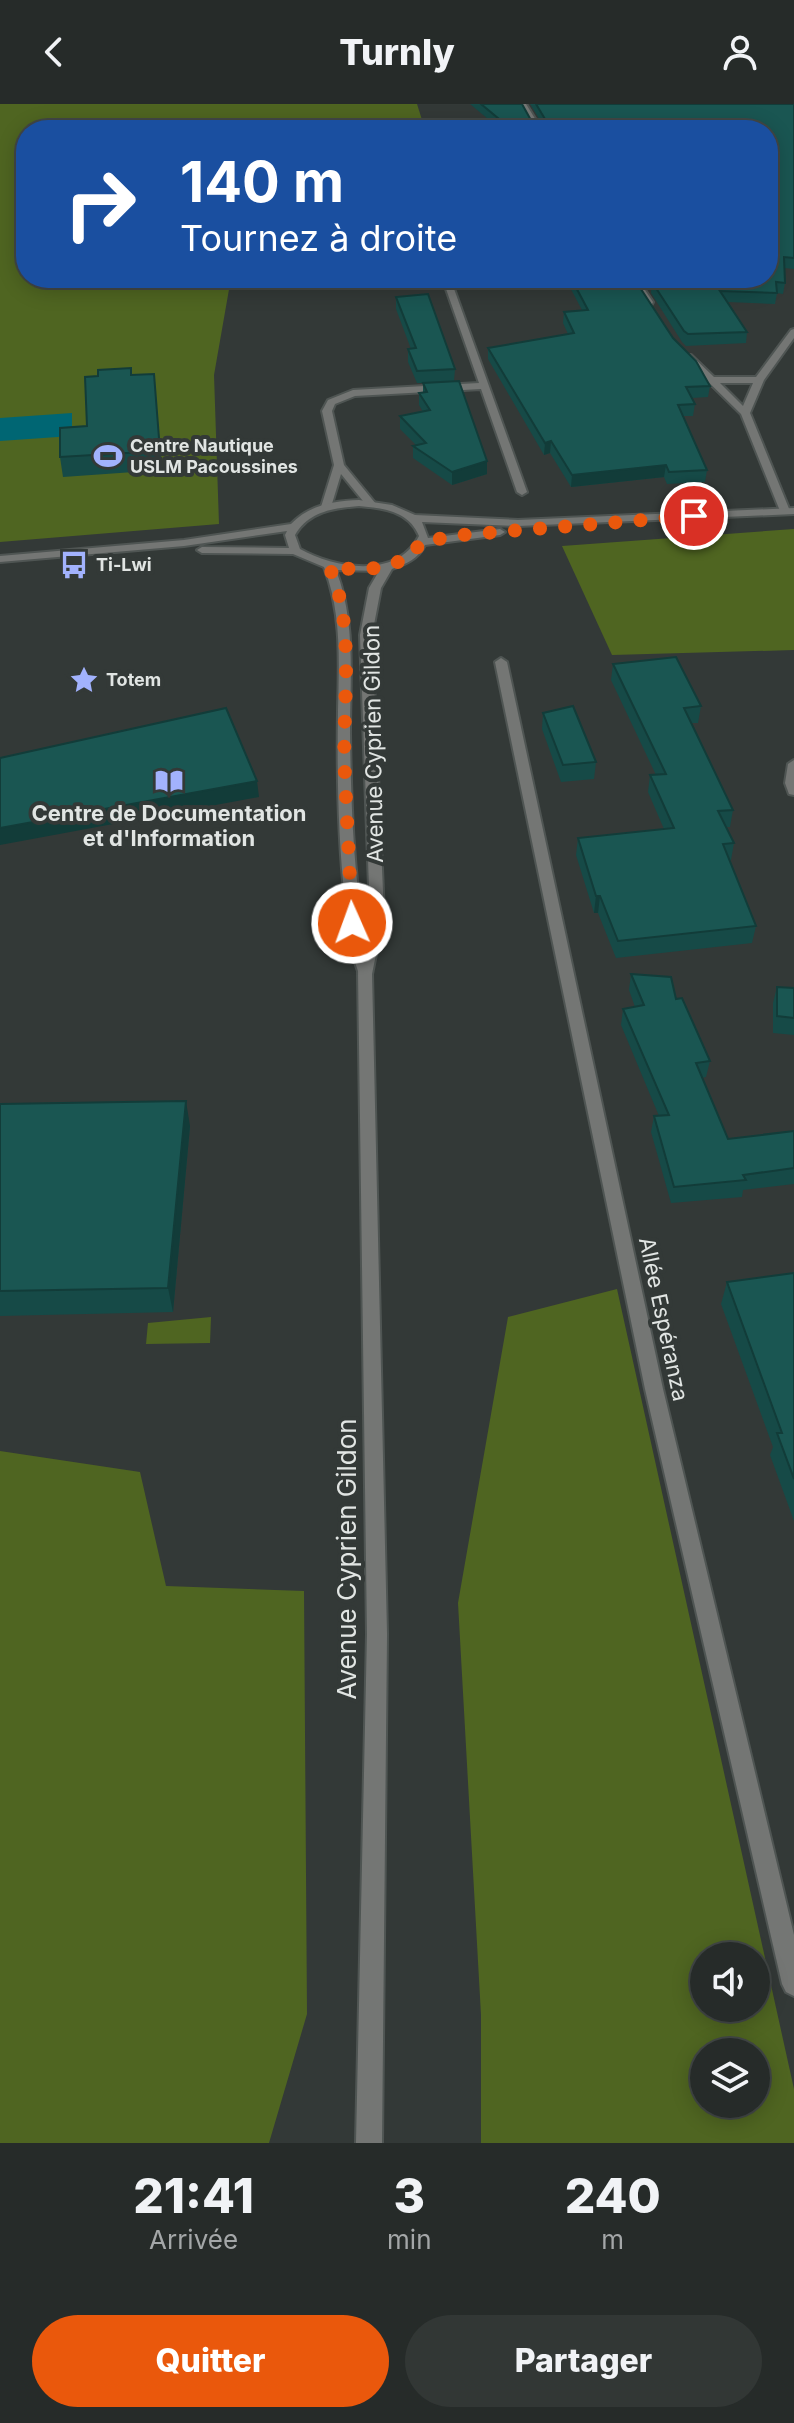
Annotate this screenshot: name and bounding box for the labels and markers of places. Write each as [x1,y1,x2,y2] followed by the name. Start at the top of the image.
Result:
[130,435,298,477] place label: Centre Nautique USLM Pacoussines
[93,441,123,471] sports icon: Centre Nautique USLM Pacoussines
[660,482,728,550] pin
[59,550,89,580] bus stop icon: Ti-Lwi
[96,554,152,575] place label: Ti-Lwi
[69,665,99,695] place icon: Totem
[106,669,161,690] place label: Totem
[154,766,184,796] library icon: Centre de Documentation et d'Information
[31,800,307,851] place label: Centre de Documentation et d'Information

